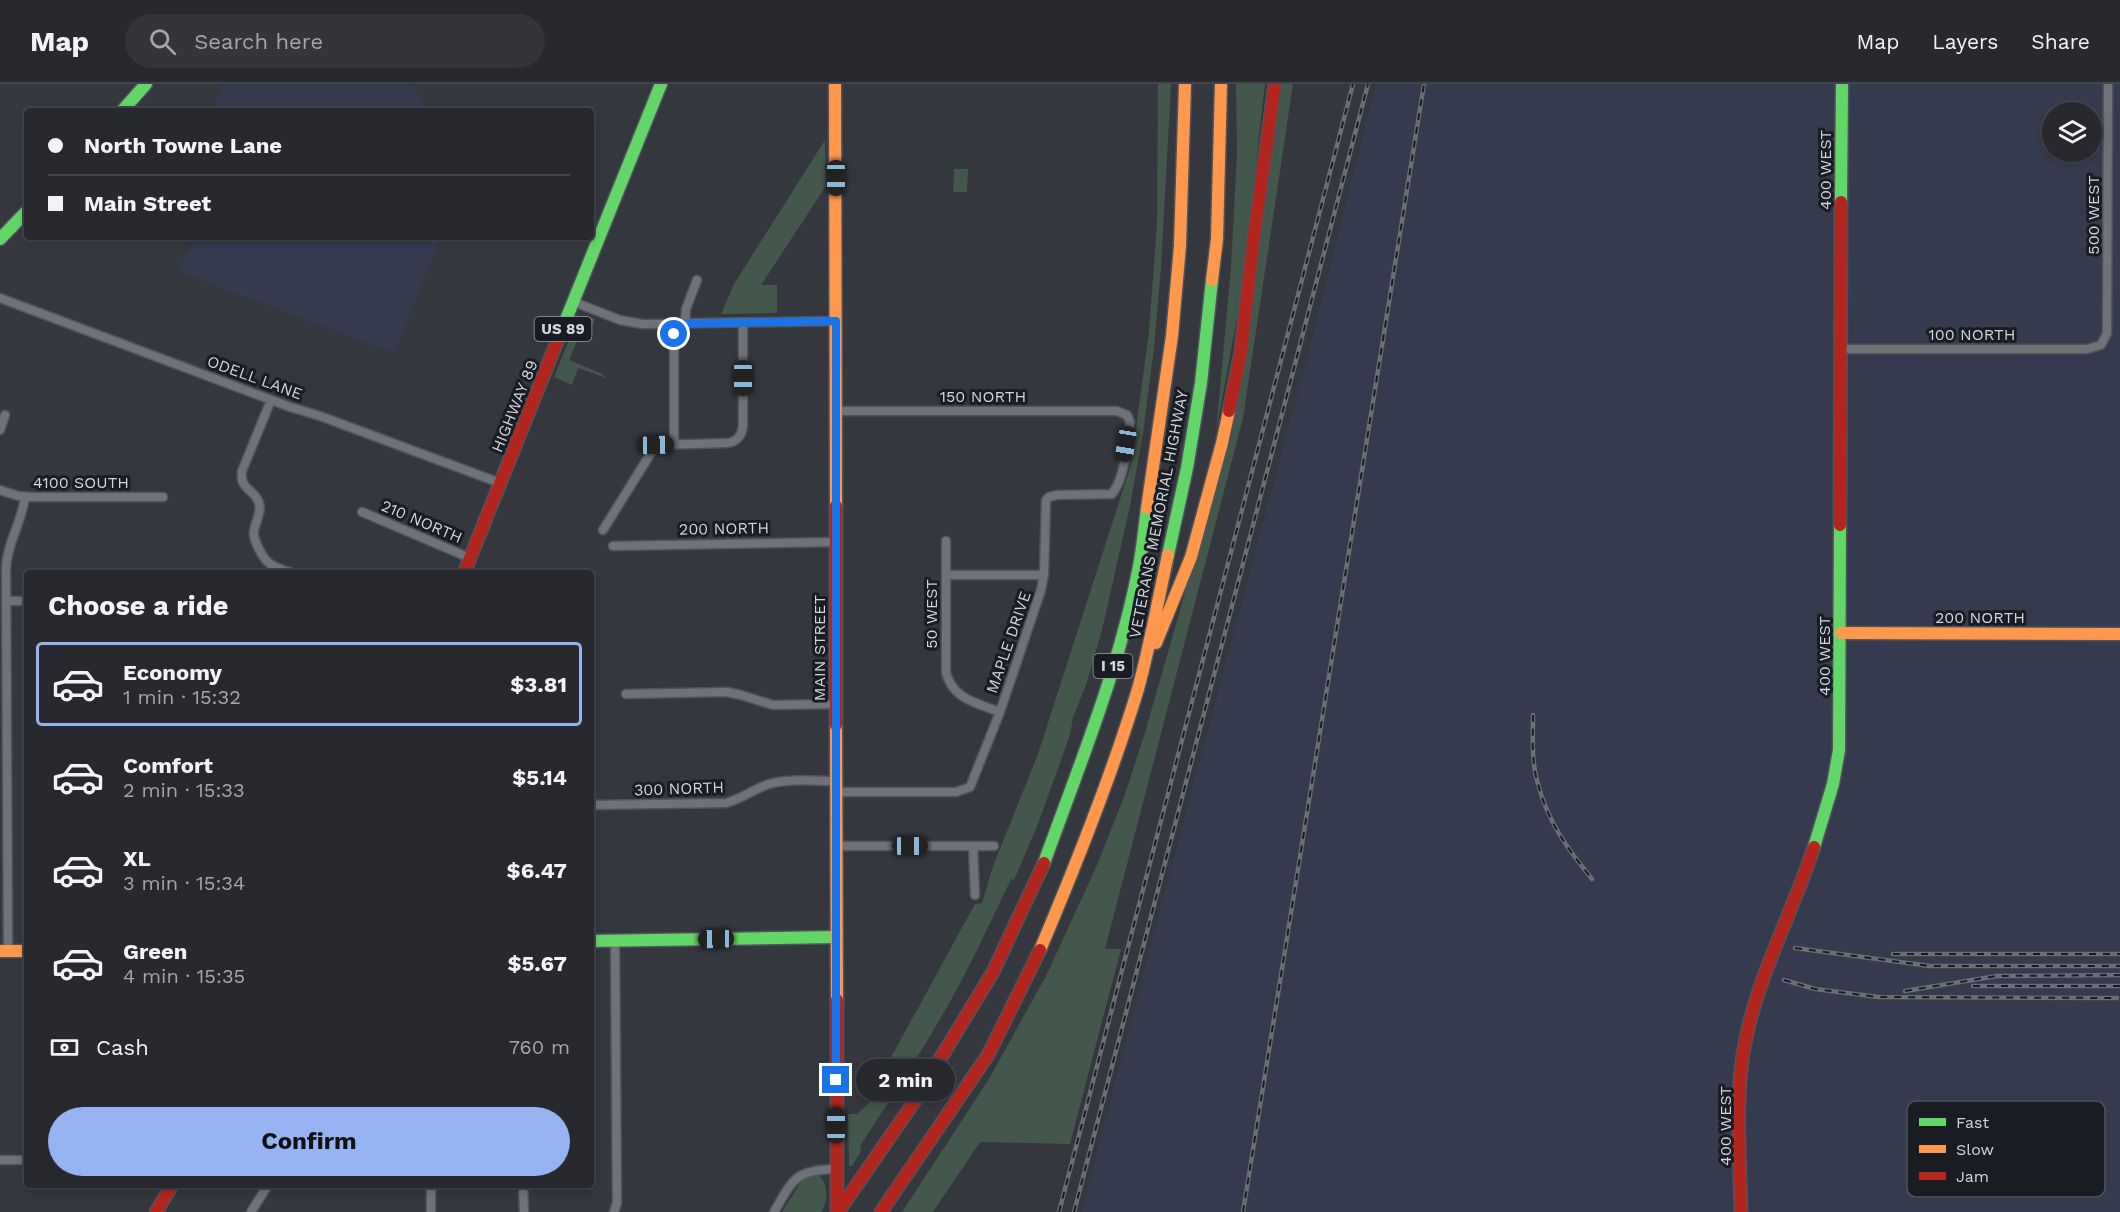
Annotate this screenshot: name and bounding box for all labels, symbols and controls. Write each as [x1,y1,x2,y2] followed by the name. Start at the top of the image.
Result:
[125,14,545,68] search box
[30,25,89,58] text: Map
[146,25,179,58] icon: search
[194,29,323,54] text: Search here
[1856,29,1899,54] text: Map
[1932,29,1998,54] text: Layers
[2031,29,2090,54] text: Share
[2042,102,2102,162] map controls
[2042,102,2102,162] button: layers
[1816,130,1835,210] street label: 400 WEST
[84,133,282,158] text: North Towne Lane
[827,160,845,196] car
[2084,175,2103,255] street label: 500 WEST
[84,191,211,216] text: Main Street
[534,317,592,341] road number: US 89
[660,320,687,347] route start
[1928,325,2016,344] street label: 100 NORTH
[205,351,305,403] street label: ODELL LANE
[487,357,542,455] street label: HIGHWAY 89
[734,360,752,396] car
[940,387,1026,406] street label: 150 NORTH
[1125,388,1192,640] street label: VETERANS MEMORIAL HIGHWAY
[1114,425,1138,463] car
[638,436,674,454] car
[33,473,129,492] street label: 4100 SOUTH
[378,496,465,547] street label: 210 NORTH
[679,518,769,539] street label: 200 NORTH
[922,579,941,649] street label: 50 WEST
[982,589,1035,696] street label: MAPLE DRIVE
[48,590,228,622] text: Choose a ride
[810,595,829,701] street label: MAIN STREET
[1935,608,2025,627] street label: 200 NORTH
[1815,616,1834,696] street label: 400 WEST
[1094,654,1132,678] road number: I 15
[51,657,105,711] icon: car
[123,660,222,685] text: Economy
[510,672,567,697] text: $3.81
[123,685,241,709] text: 1 min · 15:32
[51,750,105,804] icon: car
[123,753,213,778] text: Comfort
[512,765,567,790] text: $5.14
[634,777,724,800] street label: 300 NORTH
[123,778,245,802] text: 2 min · 15:33
[892,837,928,855] car
[51,843,105,897] icon: car
[123,846,151,871] text: XL
[507,858,567,883] text: $6.47
[123,871,245,895] text: 3 min · 15:34
[698,930,734,948] car
[51,936,105,990] icon: car
[123,939,187,964] text: Green
[507,951,567,976] text: $5.67
[123,964,245,988] text: 4 min · 15:35
[48,1031,81,1064] icon: cash
[96,1035,149,1060] text: Cash
[509,1035,570,1059] text: 760 m
[857,1059,956,1101] callout: 2 min
[822,1066,849,1093] route end
[878,1068,933,1092] text: 2 min
[1716,1086,1735,1166] street label: 400 WEST
[1907,1101,2105,1197] legend
[48,1107,570,1176] button: Confirm
[827,1107,845,1143] car
[1956,1113,1989,1132] text: Fast
[1956,1140,1994,1159] text: Slow
[1956,1167,1989,1186] text: Jam

